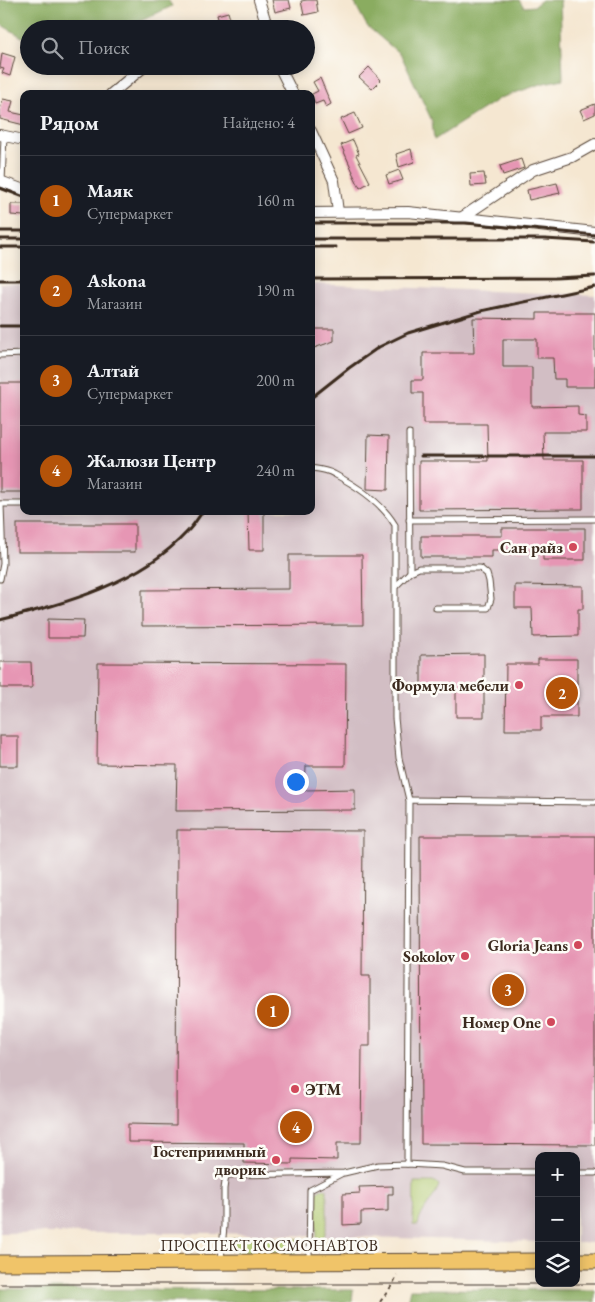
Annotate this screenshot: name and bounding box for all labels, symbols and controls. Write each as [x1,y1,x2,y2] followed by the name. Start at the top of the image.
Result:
[20,20,315,75] search box
[38,34,66,62] icon: search
[78,35,130,60] text: Поиск
[40,109,99,136] text: Рядом
[223,112,295,133] text: Найдено: 4
[87,178,133,203] text: Маяк
[52,190,60,211] text: 1
[256,190,295,211] text: 160 m
[87,203,173,224] text: Супермаркет
[87,268,146,293] text: Askona
[52,280,60,301] text: 2
[256,280,295,301] text: 190 m
[87,293,142,314] text: Магазин
[87,358,139,383] text: Алтай
[52,370,60,391] text: 3
[256,370,295,391] text: 200 m
[87,383,173,404] text: Супермаркет
[87,448,216,473] text: Жалюзи Центр
[52,460,60,481] text: 4
[256,460,295,481] text: 240 m
[87,473,142,494] text: Магазин
[500,537,563,558] place label: Сан райз
[567,541,579,553] marker: Сан райз
[546,674,578,712] pin: 2
[392,675,510,696] place label: Формула мебели
[513,679,525,691] marker: Формула мебели
[283,769,309,795] your location
[488,935,568,956] place label: Gloria Jeans
[572,939,584,951] marker: Gloria Jeans
[403,946,455,967] place label: Sokolov
[459,950,471,962] marker: Sokolov
[492,971,524,1009] pin: 3
[257,992,289,1030] pin: 1
[462,1012,541,1033] place label: Номер One
[545,1016,557,1028] marker: Номер One
[305,1079,341,1100] place label: ЭТМ
[289,1083,301,1095] marker: ЭТМ
[280,1108,312,1146] pin: 4
[153,1141,267,1180] place label: Гостеприимный дворик
[535,1152,580,1287] map controls
[535,1152,580,1197] button: +
[270,1154,282,1166] marker: Гостеприимный дворик
[535,1197,580,1242] button: −
[160,1235,378,1256] street label: ПРОСПЕКТ КОСМОНАВТОВ
[535,1242,580,1287] button: layers

